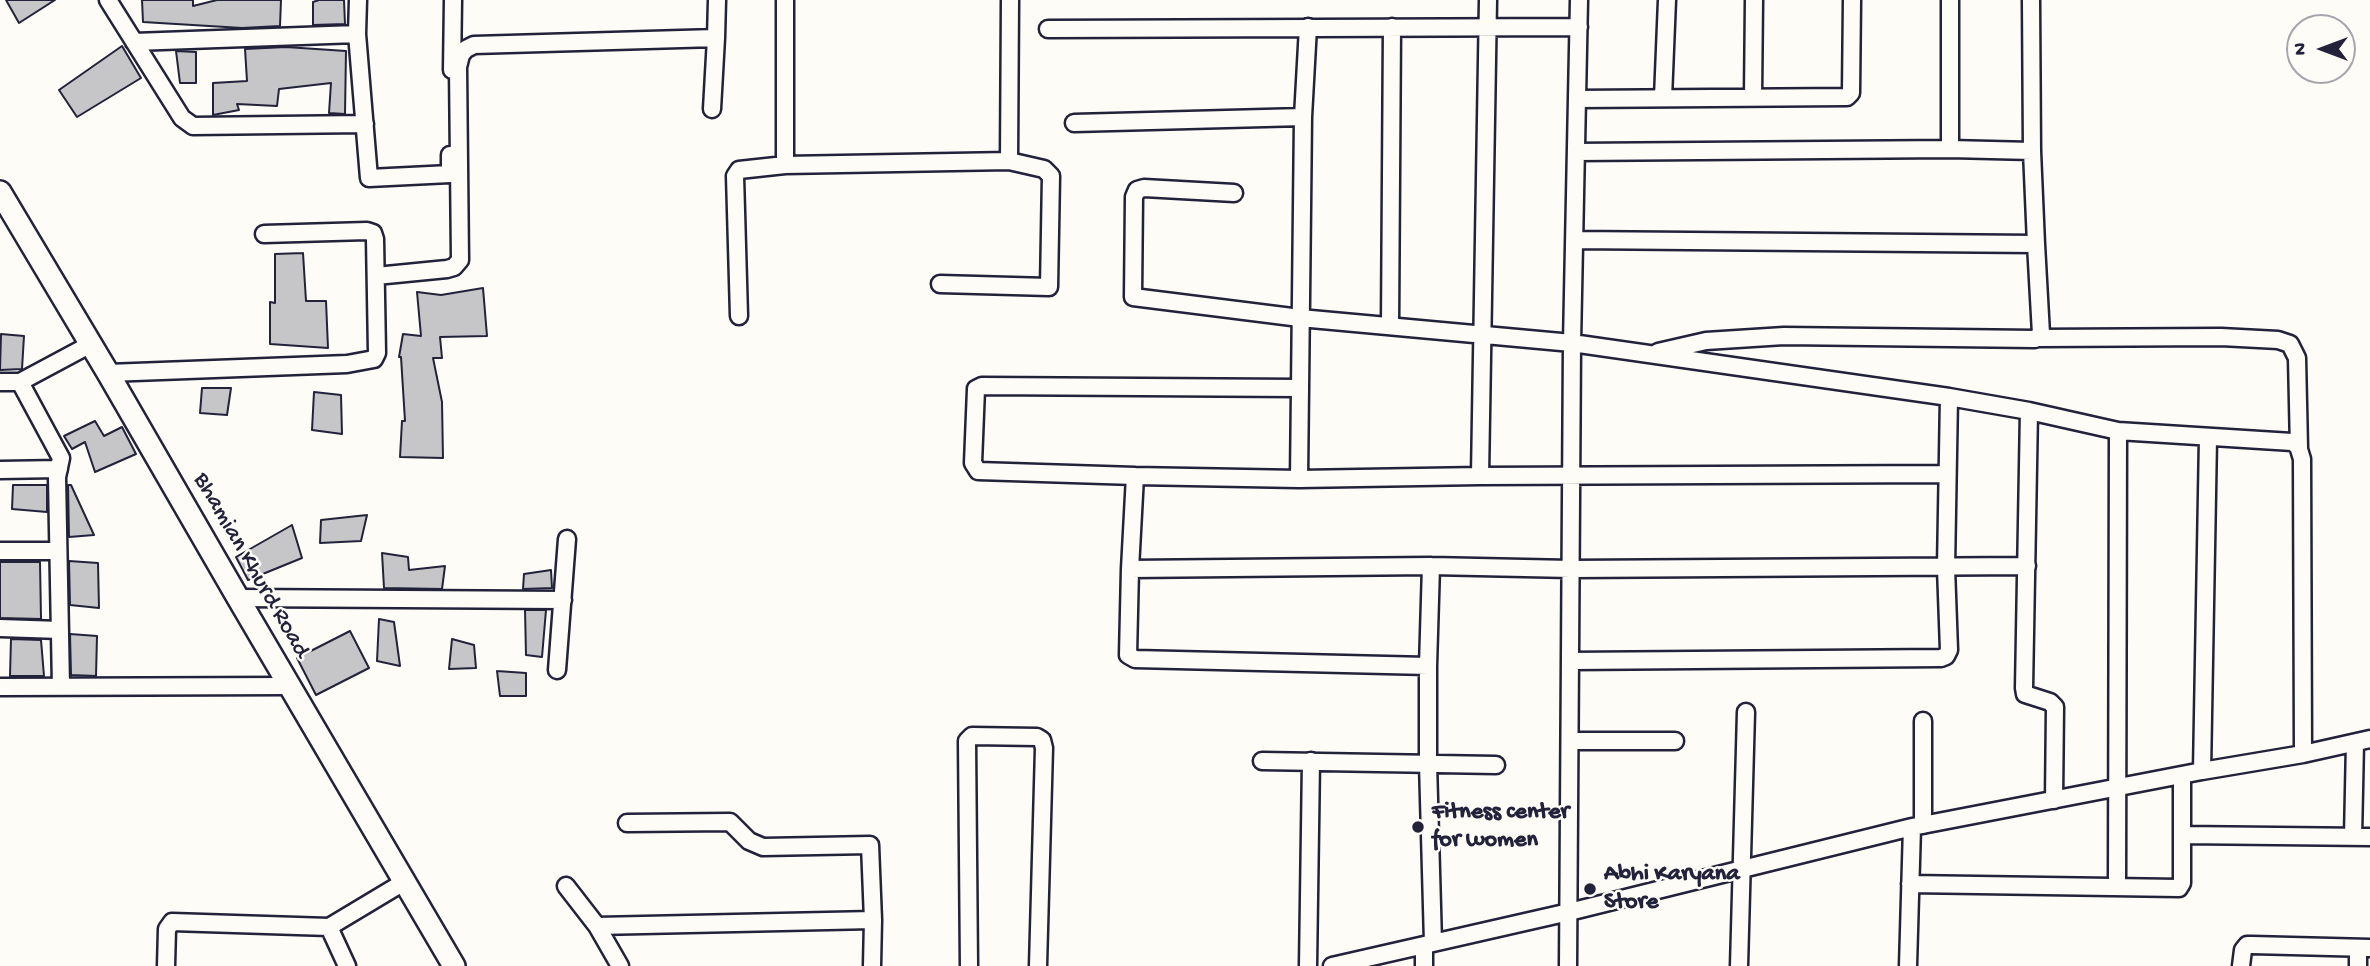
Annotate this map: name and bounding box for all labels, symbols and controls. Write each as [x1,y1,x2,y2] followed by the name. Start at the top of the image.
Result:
[2286,14,2356,84] north arrow
[2290,43,2313,55] text: N
[185,468,315,664] street label: Bhamian Khurd Road
[1432,799,1569,855] place label: Fitness center for women
[1410,819,1426,835] marker: Fitness center for women
[1604,861,1740,917] place label: Abhi Karyana Store
[1582,881,1598,897] marker: Abhi Karyana Store

